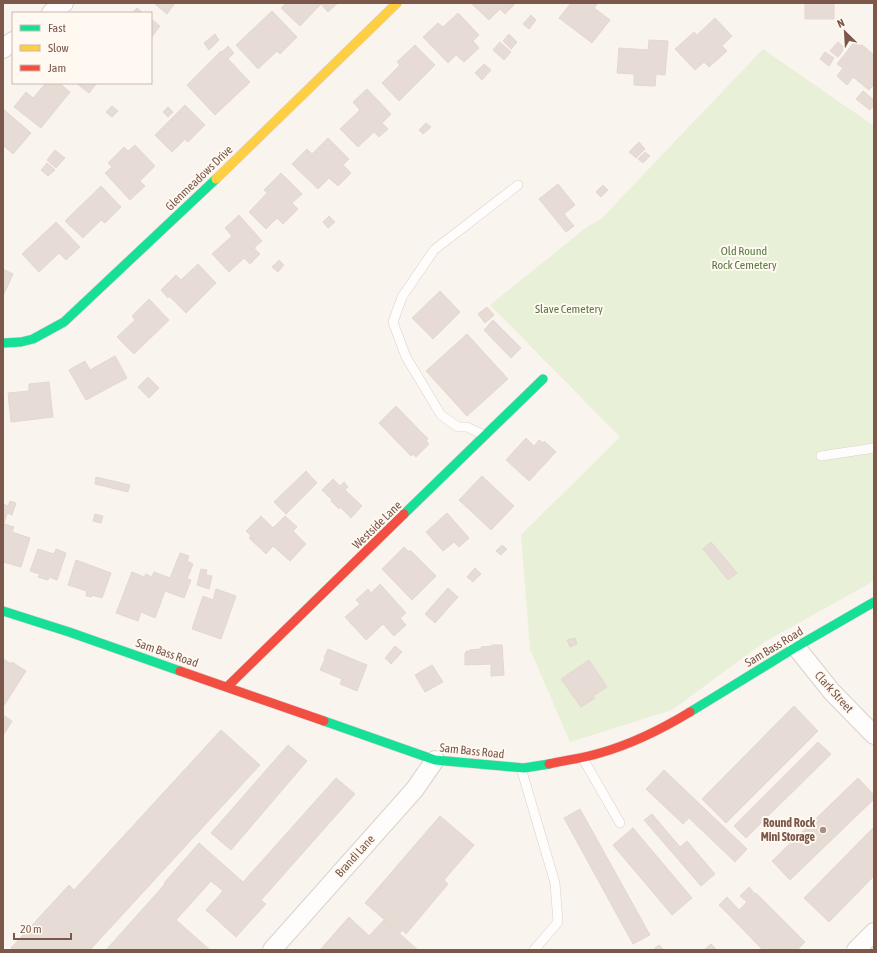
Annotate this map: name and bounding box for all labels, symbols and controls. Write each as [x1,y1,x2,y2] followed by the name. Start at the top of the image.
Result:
[12,12,152,84] legend
[825,12,865,52] north arrow
[835,16,846,30] text: N
[48,21,66,35] text: Fast
[48,41,69,55] text: Slow
[48,61,66,75] text: Jam
[163,142,235,214] street label: Glenmeadows Drive
[711,244,777,272] park label: Old Round Rock Cemetery
[535,302,603,316] park label: Slave Cemetery
[350,498,404,552] street label: Westside Lane
[742,624,806,670] street label: Sam Bass Road
[134,636,200,670] street label: Sam Bass Road
[812,668,857,716] street label: Clark Street
[439,741,505,761] street label: Sam Bass Road
[761,816,816,844] place label: Round Rock Mini Storage
[818,825,828,835] marker: Round Rock Mini Storage
[332,832,378,880] street label: Brandi Lane
[14,915,71,941] scale bar
[20,922,42,936] text: 20 m

